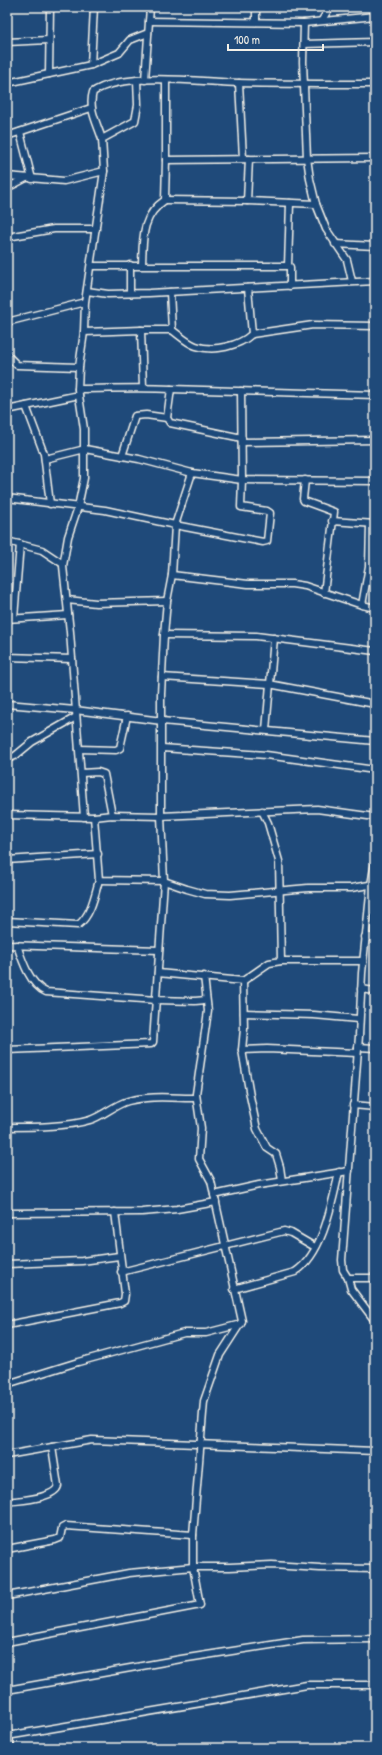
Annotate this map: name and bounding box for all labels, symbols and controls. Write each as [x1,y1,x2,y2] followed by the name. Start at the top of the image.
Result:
[228,26,323,52] scale bar
[234,31,260,48] text: 100 m

